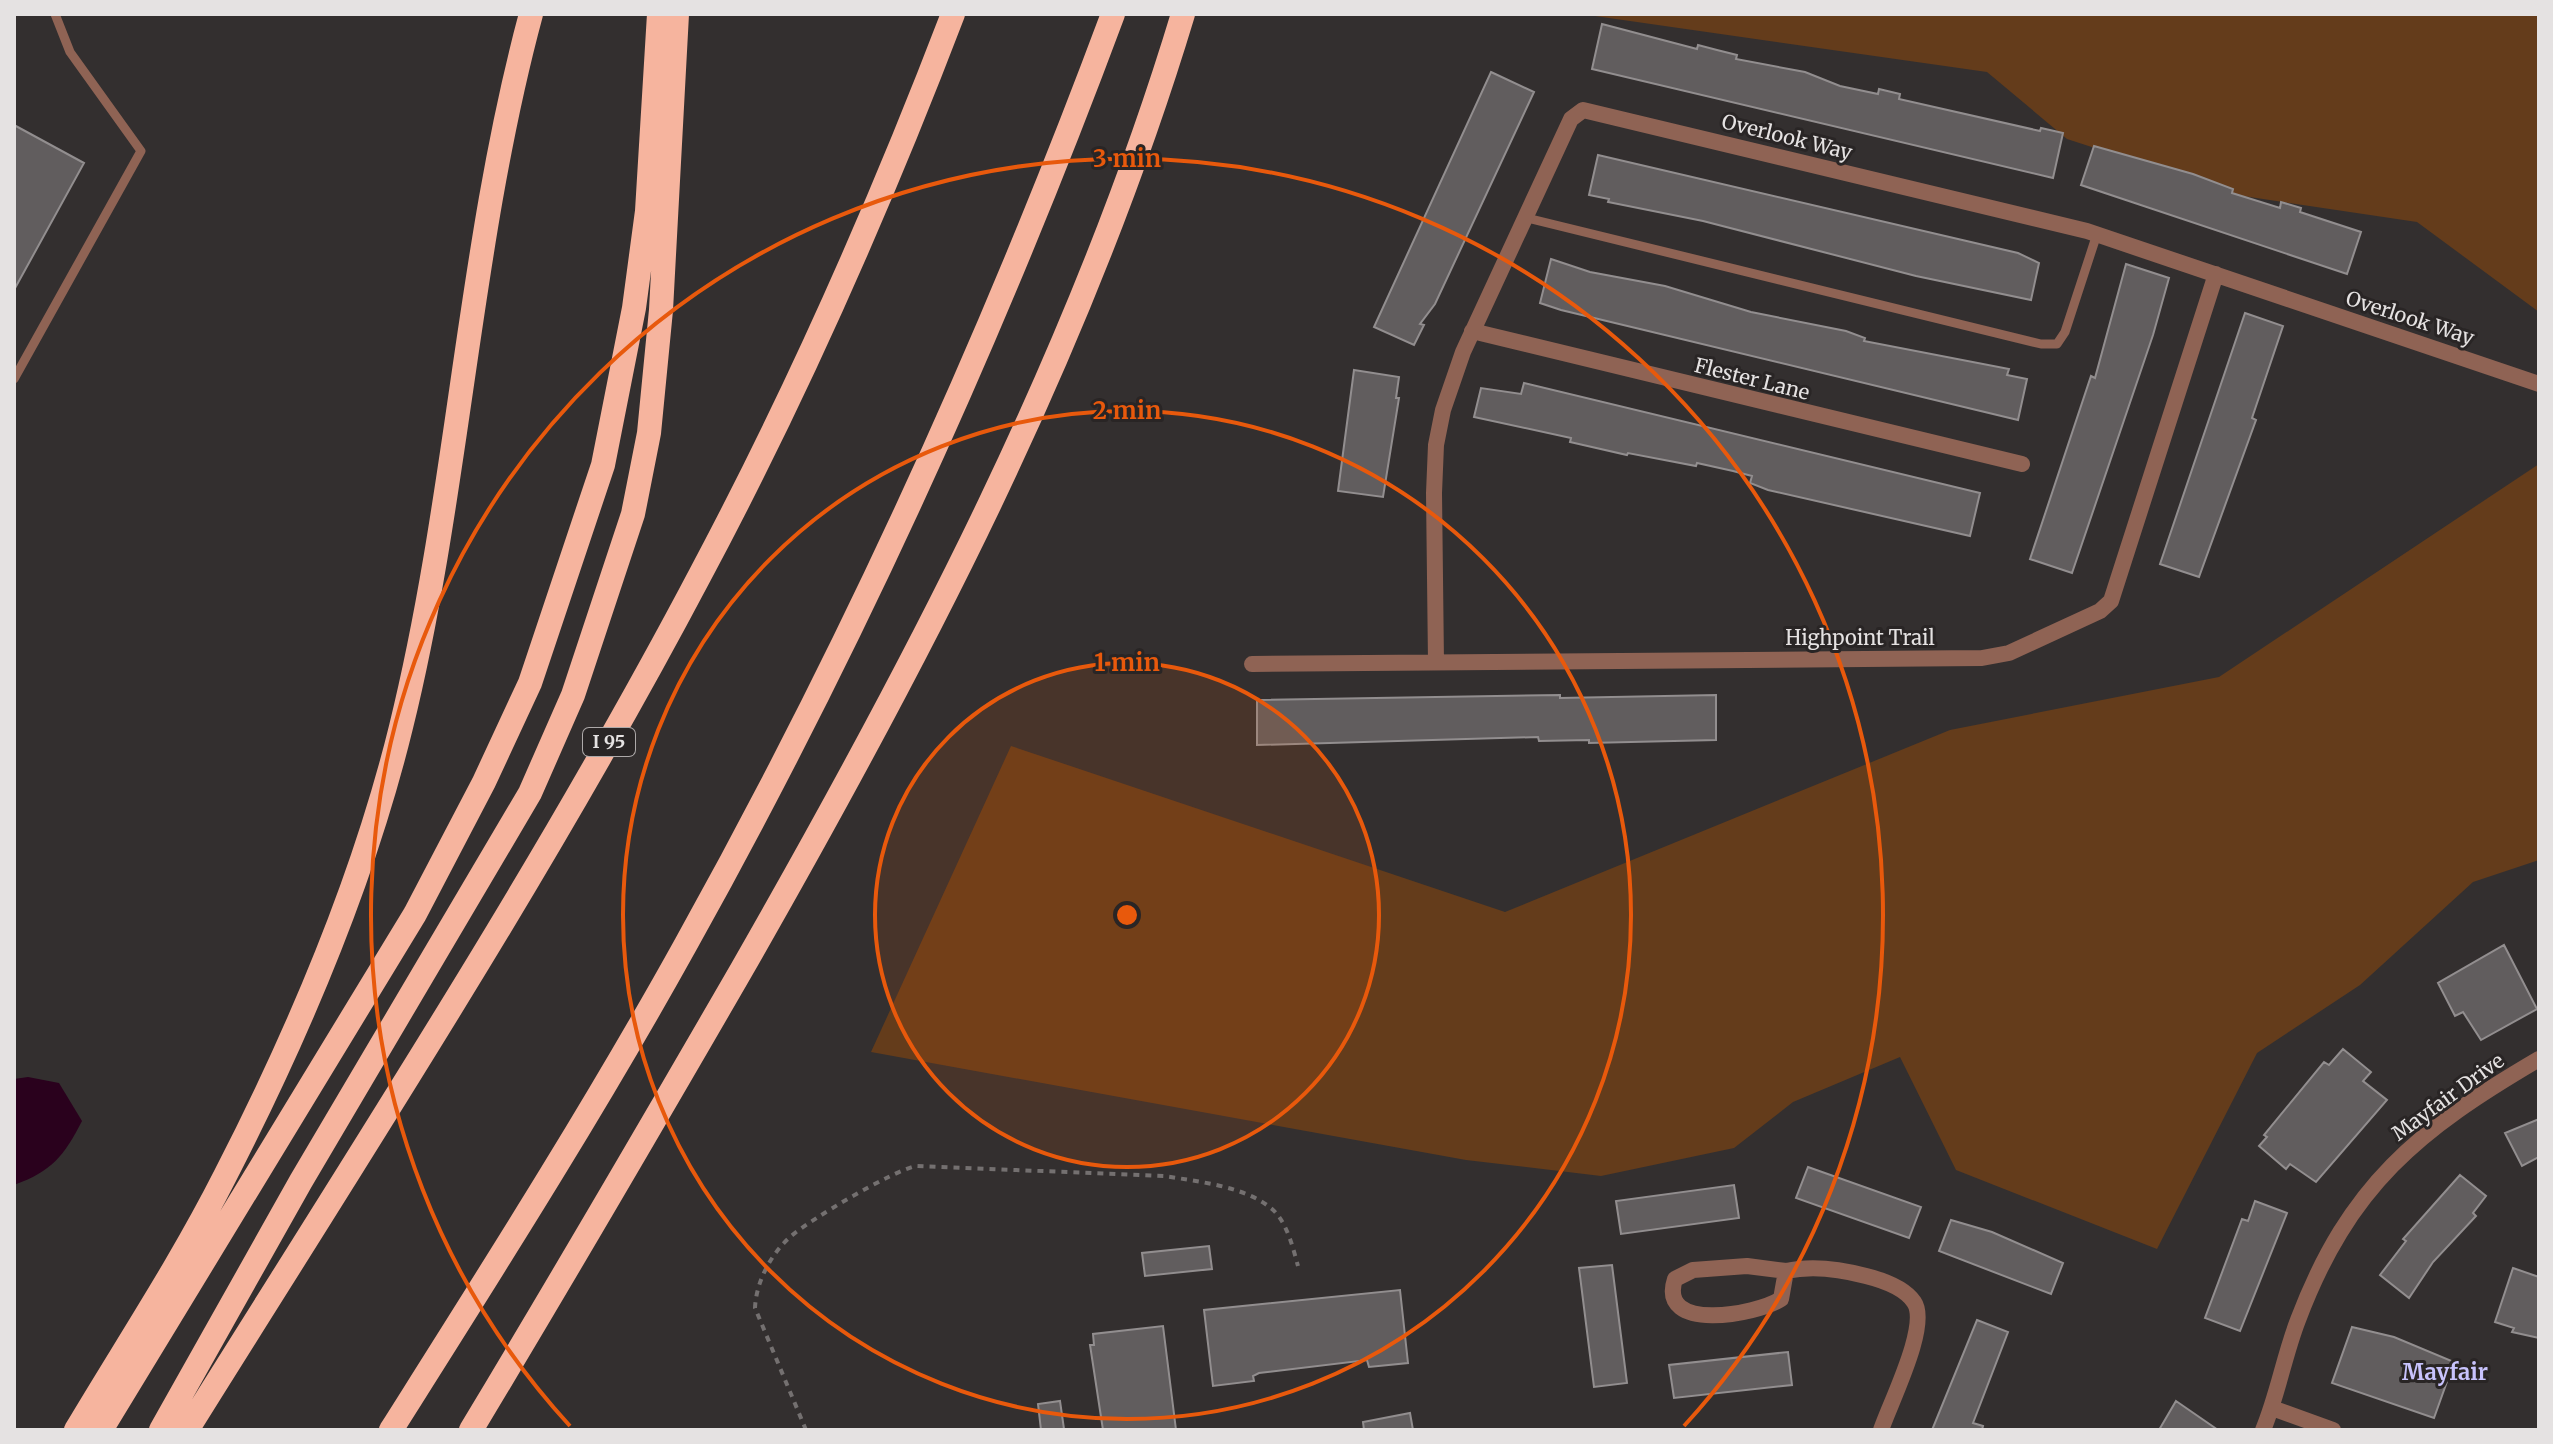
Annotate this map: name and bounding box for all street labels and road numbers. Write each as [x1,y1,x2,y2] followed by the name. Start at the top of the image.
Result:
[1719,108,1855,165] street label: Overlook Way
[2343,285,2478,350] street label: Overlook Way
[1692,352,1812,405] street label: Flester Lane
[1785,625,1935,650] street label: Highpoint Trail
[583,728,635,756] road number: I 95
[2387,1048,2509,1146] street label: Mayfair Drive

